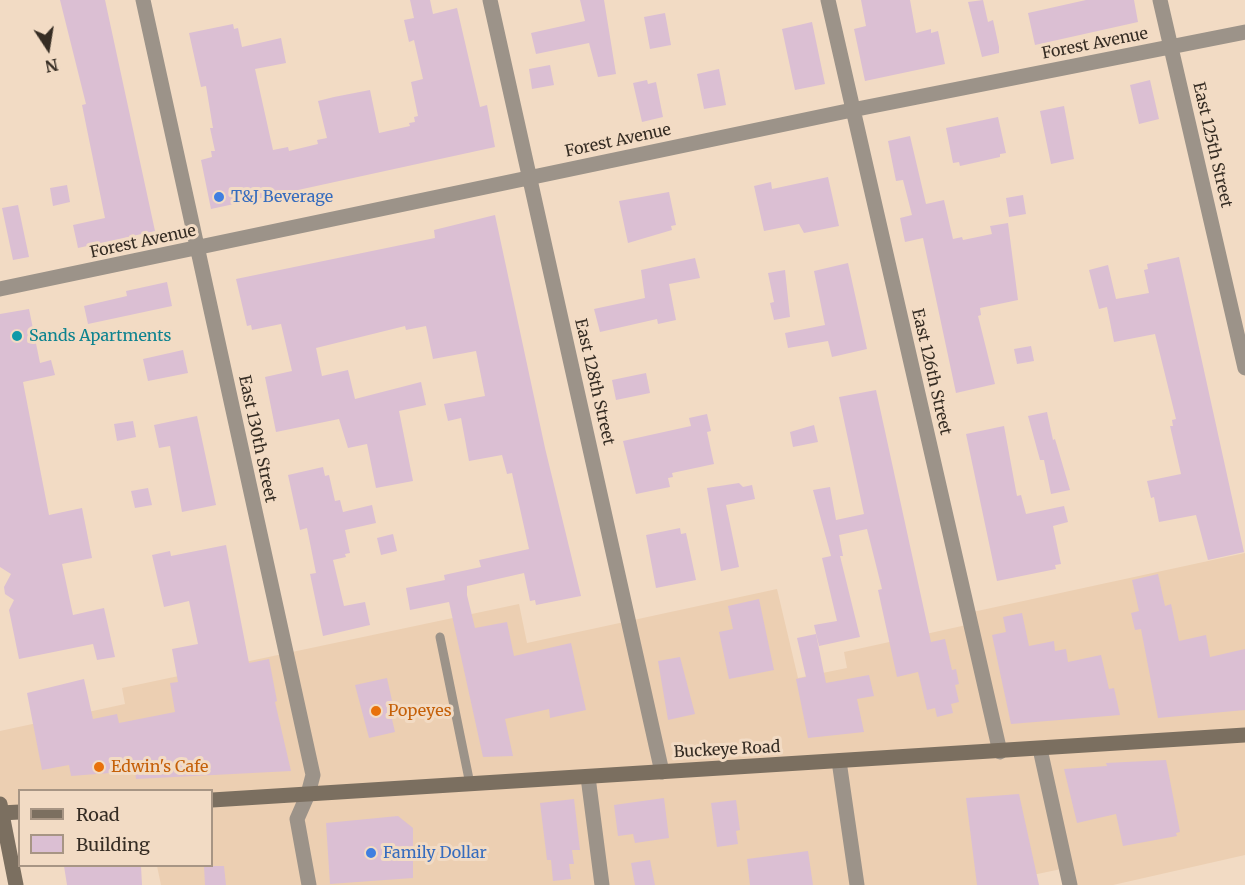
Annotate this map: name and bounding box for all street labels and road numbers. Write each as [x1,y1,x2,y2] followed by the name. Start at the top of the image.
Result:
[1040,24,1150,64] street label: Forest Avenue
[1188,80,1236,210] street label: East 125th Street
[563,120,673,162] street label: Forest Avenue
[88,221,198,263] street label: Forest Avenue
[907,307,955,437] street label: East 126th Street
[570,317,618,447] street label: East 128th Street
[234,374,280,504] street label: East 130th Street
[673,738,781,762] street label: Buckeye Road

